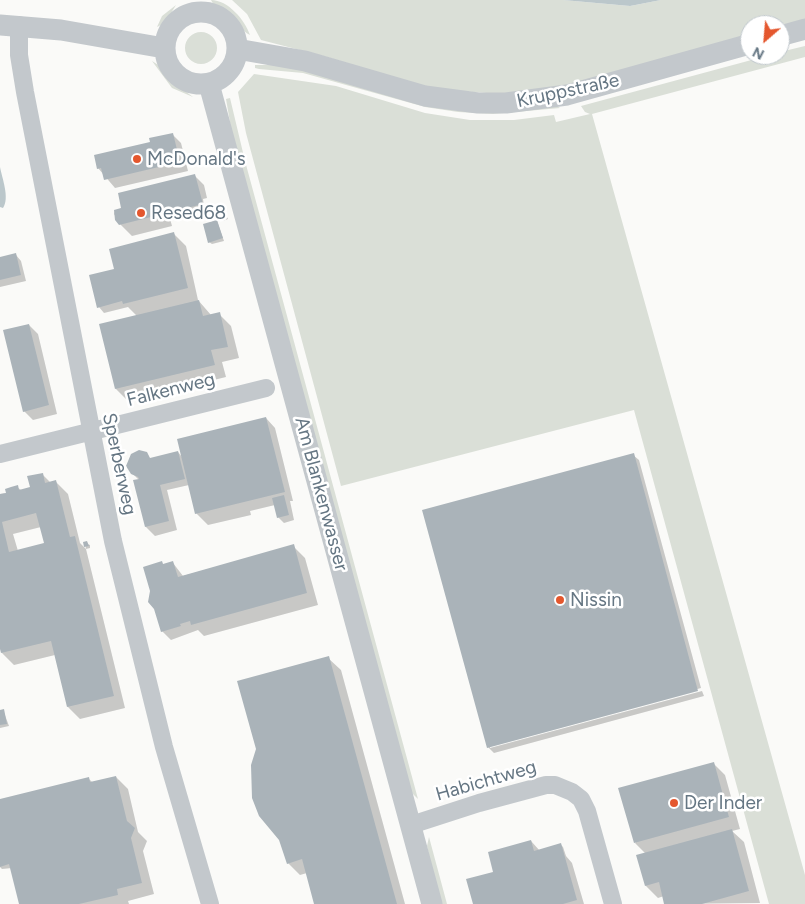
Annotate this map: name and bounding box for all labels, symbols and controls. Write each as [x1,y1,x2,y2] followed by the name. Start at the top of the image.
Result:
[740,15,790,65] north arrow
[750,43,767,63] text: N
[515,69,621,113] street label: Kruppstraße
[147,148,246,170] place label: McDonald's
[131,153,143,165] marker: McDonald's
[151,202,226,224] place label: Resed68
[135,207,147,219] marker: Resed68
[125,368,217,412] street label: Falkenweg
[97,411,141,517] street label: Sperberweg
[289,414,353,574] street label: Am Blankenwasser
[570,589,622,611] place label: Nissin
[554,594,566,606] marker: Nissin
[433,756,539,806] street label: Habichtweg
[684,792,762,814] place label: Der Inder
[668,797,680,809] marker: Der Inder

